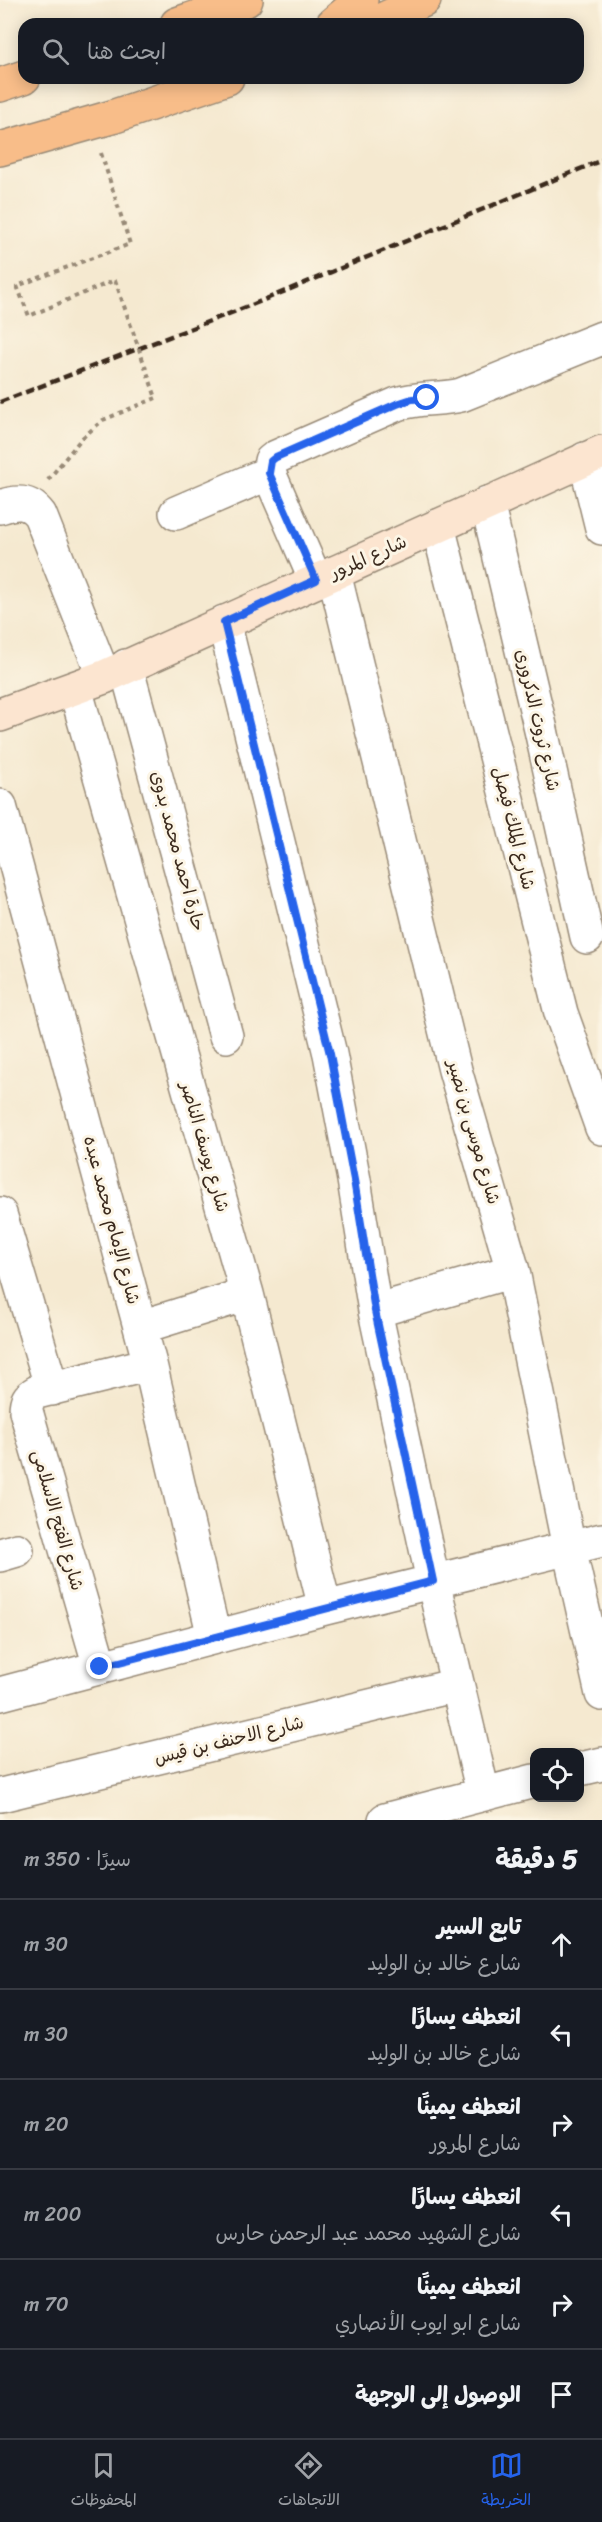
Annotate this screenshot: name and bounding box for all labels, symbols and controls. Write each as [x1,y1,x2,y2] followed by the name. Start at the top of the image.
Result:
[18,18,584,84] search box
[87,32,166,71] text: ابحث هنا
[39,35,72,68] icon: search
[413,384,439,410] route start
[322,526,412,589] street label: شارع المرور
[506,646,570,794] street label: شارع ثروت الدكرورى
[483,763,545,893] street label: شارع الملك فيصل
[141,767,215,935] street label: حارة احمد محمد بدوى
[437,1054,510,1208] street label: شارع موسى بن نصير
[171,1076,239,1216] street label: شارع يوسف الناصر
[74,1132,150,1308] street label: شارع الإمام محمد عبده
[23,1446,93,1594] street label: شارع الفتح الاسلامى
[86,1653,112,1679] route end
[151,1706,307,1774] street label: شارع الاحنف بن قيس
[530,1748,584,1802] map controls
[530,1748,584,1802] button: locate
[495,1836,578,1882] text: 5 دقيقة
[24,1842,131,1877] text: سيرًا · 350 m
[437,1907,521,1946] text: تابع السير
[24,1927,68,1962] text: 30 m
[545,1928,578,1961] icon: ahead
[367,1946,521,1981] text: شارع خالد بن الوليد
[411,1997,521,2036] text: انعطف يسارًا
[24,2017,68,2052] text: 30 m
[545,2018,578,2051] icon: left
[367,2036,521,2071] text: شارع خالد بن الوليد
[417,2087,521,2126] text: انعطف يمينًا
[24,2107,69,2142] text: 20 m
[545,2108,578,2141] icon: right
[430,2126,521,2161] text: شارع المرور
[411,2177,521,2216] text: انعطف يسارًا
[24,2197,81,2232] text: 200 m
[545,2198,578,2231] icon: left
[216,2216,521,2251] text: شارع الشهيد محمد عبد الرحمن حارس
[417,2267,521,2306] text: انعطف يمينًا
[24,2287,69,2322] text: 70 m
[545,2288,578,2321] icon: right
[335,2306,521,2341] text: شارع ابو ايوب الأنصاري
[355,2375,521,2414] text: الوصول إلى الوجهة
[545,2378,578,2411] icon: arrive
[71,2449,137,2514] tab: المحفوظات
[278,2449,340,2514] tab: الاتجاهات
[481,2449,531,2514] tab: الخريطة

